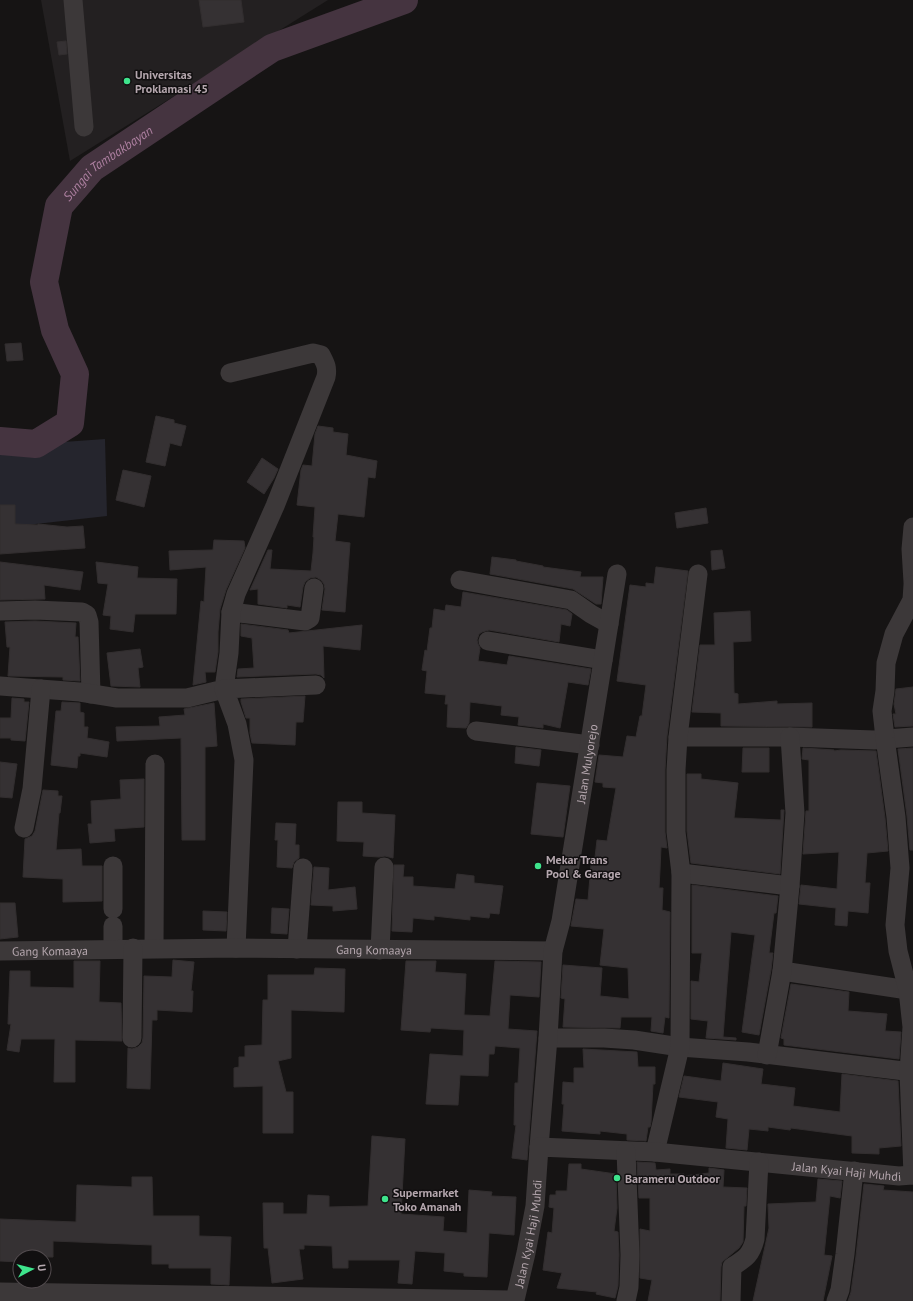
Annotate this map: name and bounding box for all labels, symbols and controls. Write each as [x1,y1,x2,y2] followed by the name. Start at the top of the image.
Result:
[135,67,208,96] place label: Universitas Proklamasi 45
[122,76,132,86] marker: Universitas Proklamasi 45
[59,121,156,204] water label: Sungai Tambakbayan
[572,723,600,805] street label: Jalan Mulyorejo
[546,852,621,881] place label: Mekar Trans Pool & Garage
[533,861,543,871] marker: Mekar Trans Pool & Garage
[336,941,412,957] street label: Gang Komaaya
[12,942,88,958] street label: Gang Komaaya
[791,1158,902,1184] street label: Jalan Kyai Haji Muhdi
[625,1171,721,1186] place label: Barameru Outdoor
[612,1173,622,1183] marker: Barameru Outdoor
[510,1179,544,1290] street label: Jalan Kyai Haji Muhdi
[393,1185,461,1214] place label: Supermarket Toko Amanah
[380,1194,390,1204] marker: Supermarket Toko Amanah
[12,1249,52,1289] north arrow
[35,1264,49,1272] text: U

